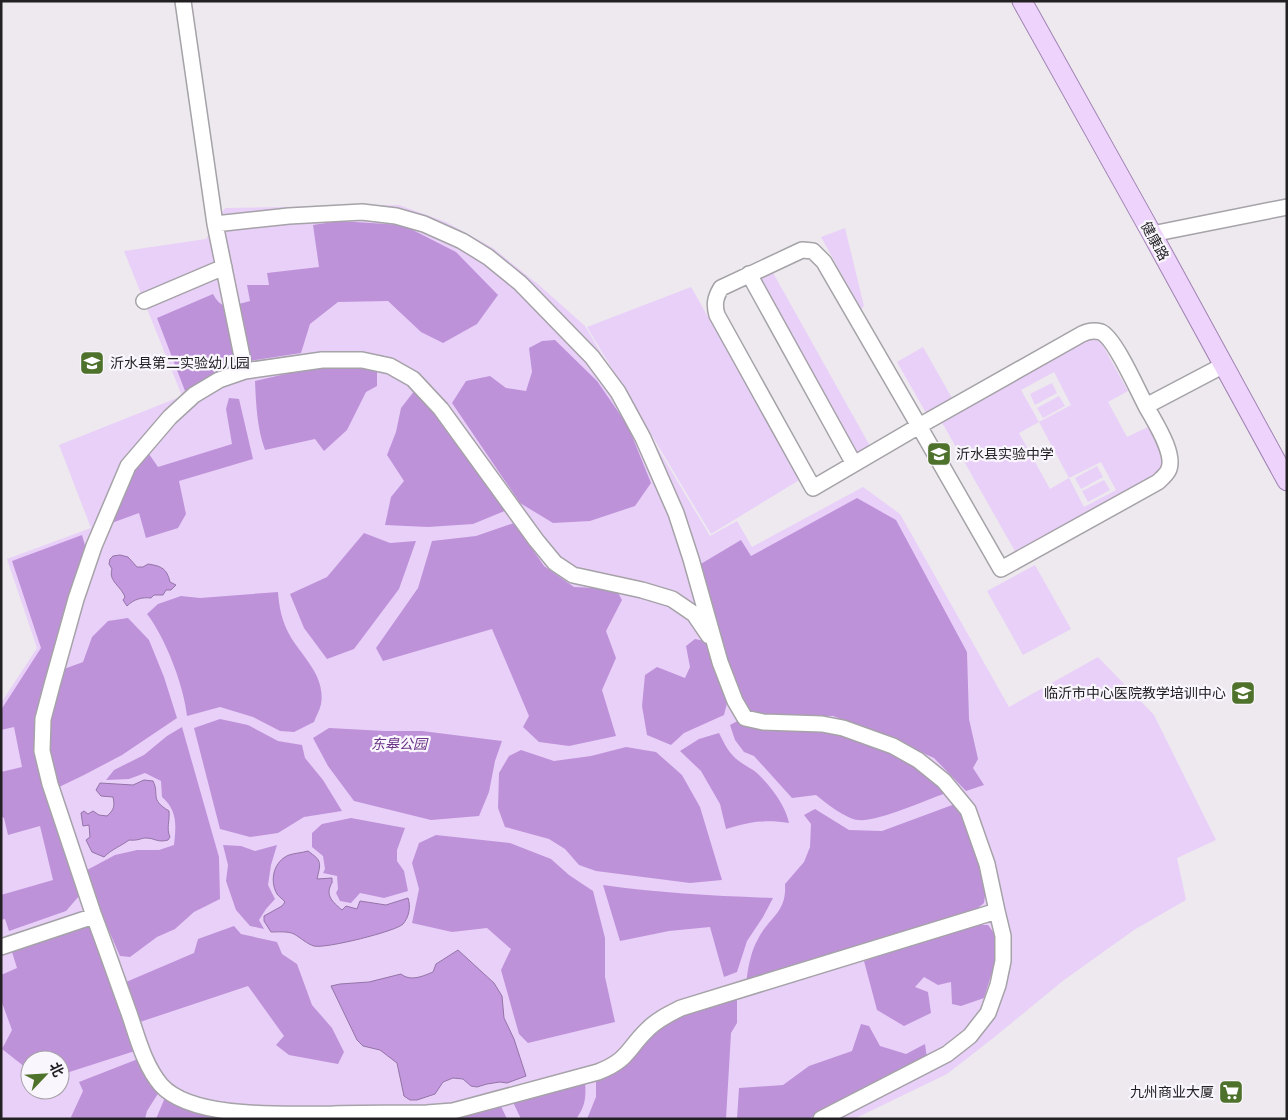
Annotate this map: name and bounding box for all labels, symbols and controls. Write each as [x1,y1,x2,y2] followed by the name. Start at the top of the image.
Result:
[1137,218,1174,264] street label: 健康路
[79,350,105,376] school or university icon: 沂水县第二实验幼儿园
[110,353,250,372] place label: 沂水县第二实验幼儿园
[926,441,952,467] school or university icon: 沂水县实验中学
[956,444,1054,463] place label: 沂水县实验中学
[1230,680,1256,706] school or university icon: 临沂市中心医院教学培训中心
[1044,683,1226,702] place label: 临沂市中心医院教学培训中心
[371,734,429,753] park label: 东皋公园
[20,1050,70,1100] north arrow
[46,1059,69,1080] text: 北
[1218,1079,1244,1105] supermarket icon: 九州商业大厦
[1130,1082,1214,1101] place label: 九州商业大厦

